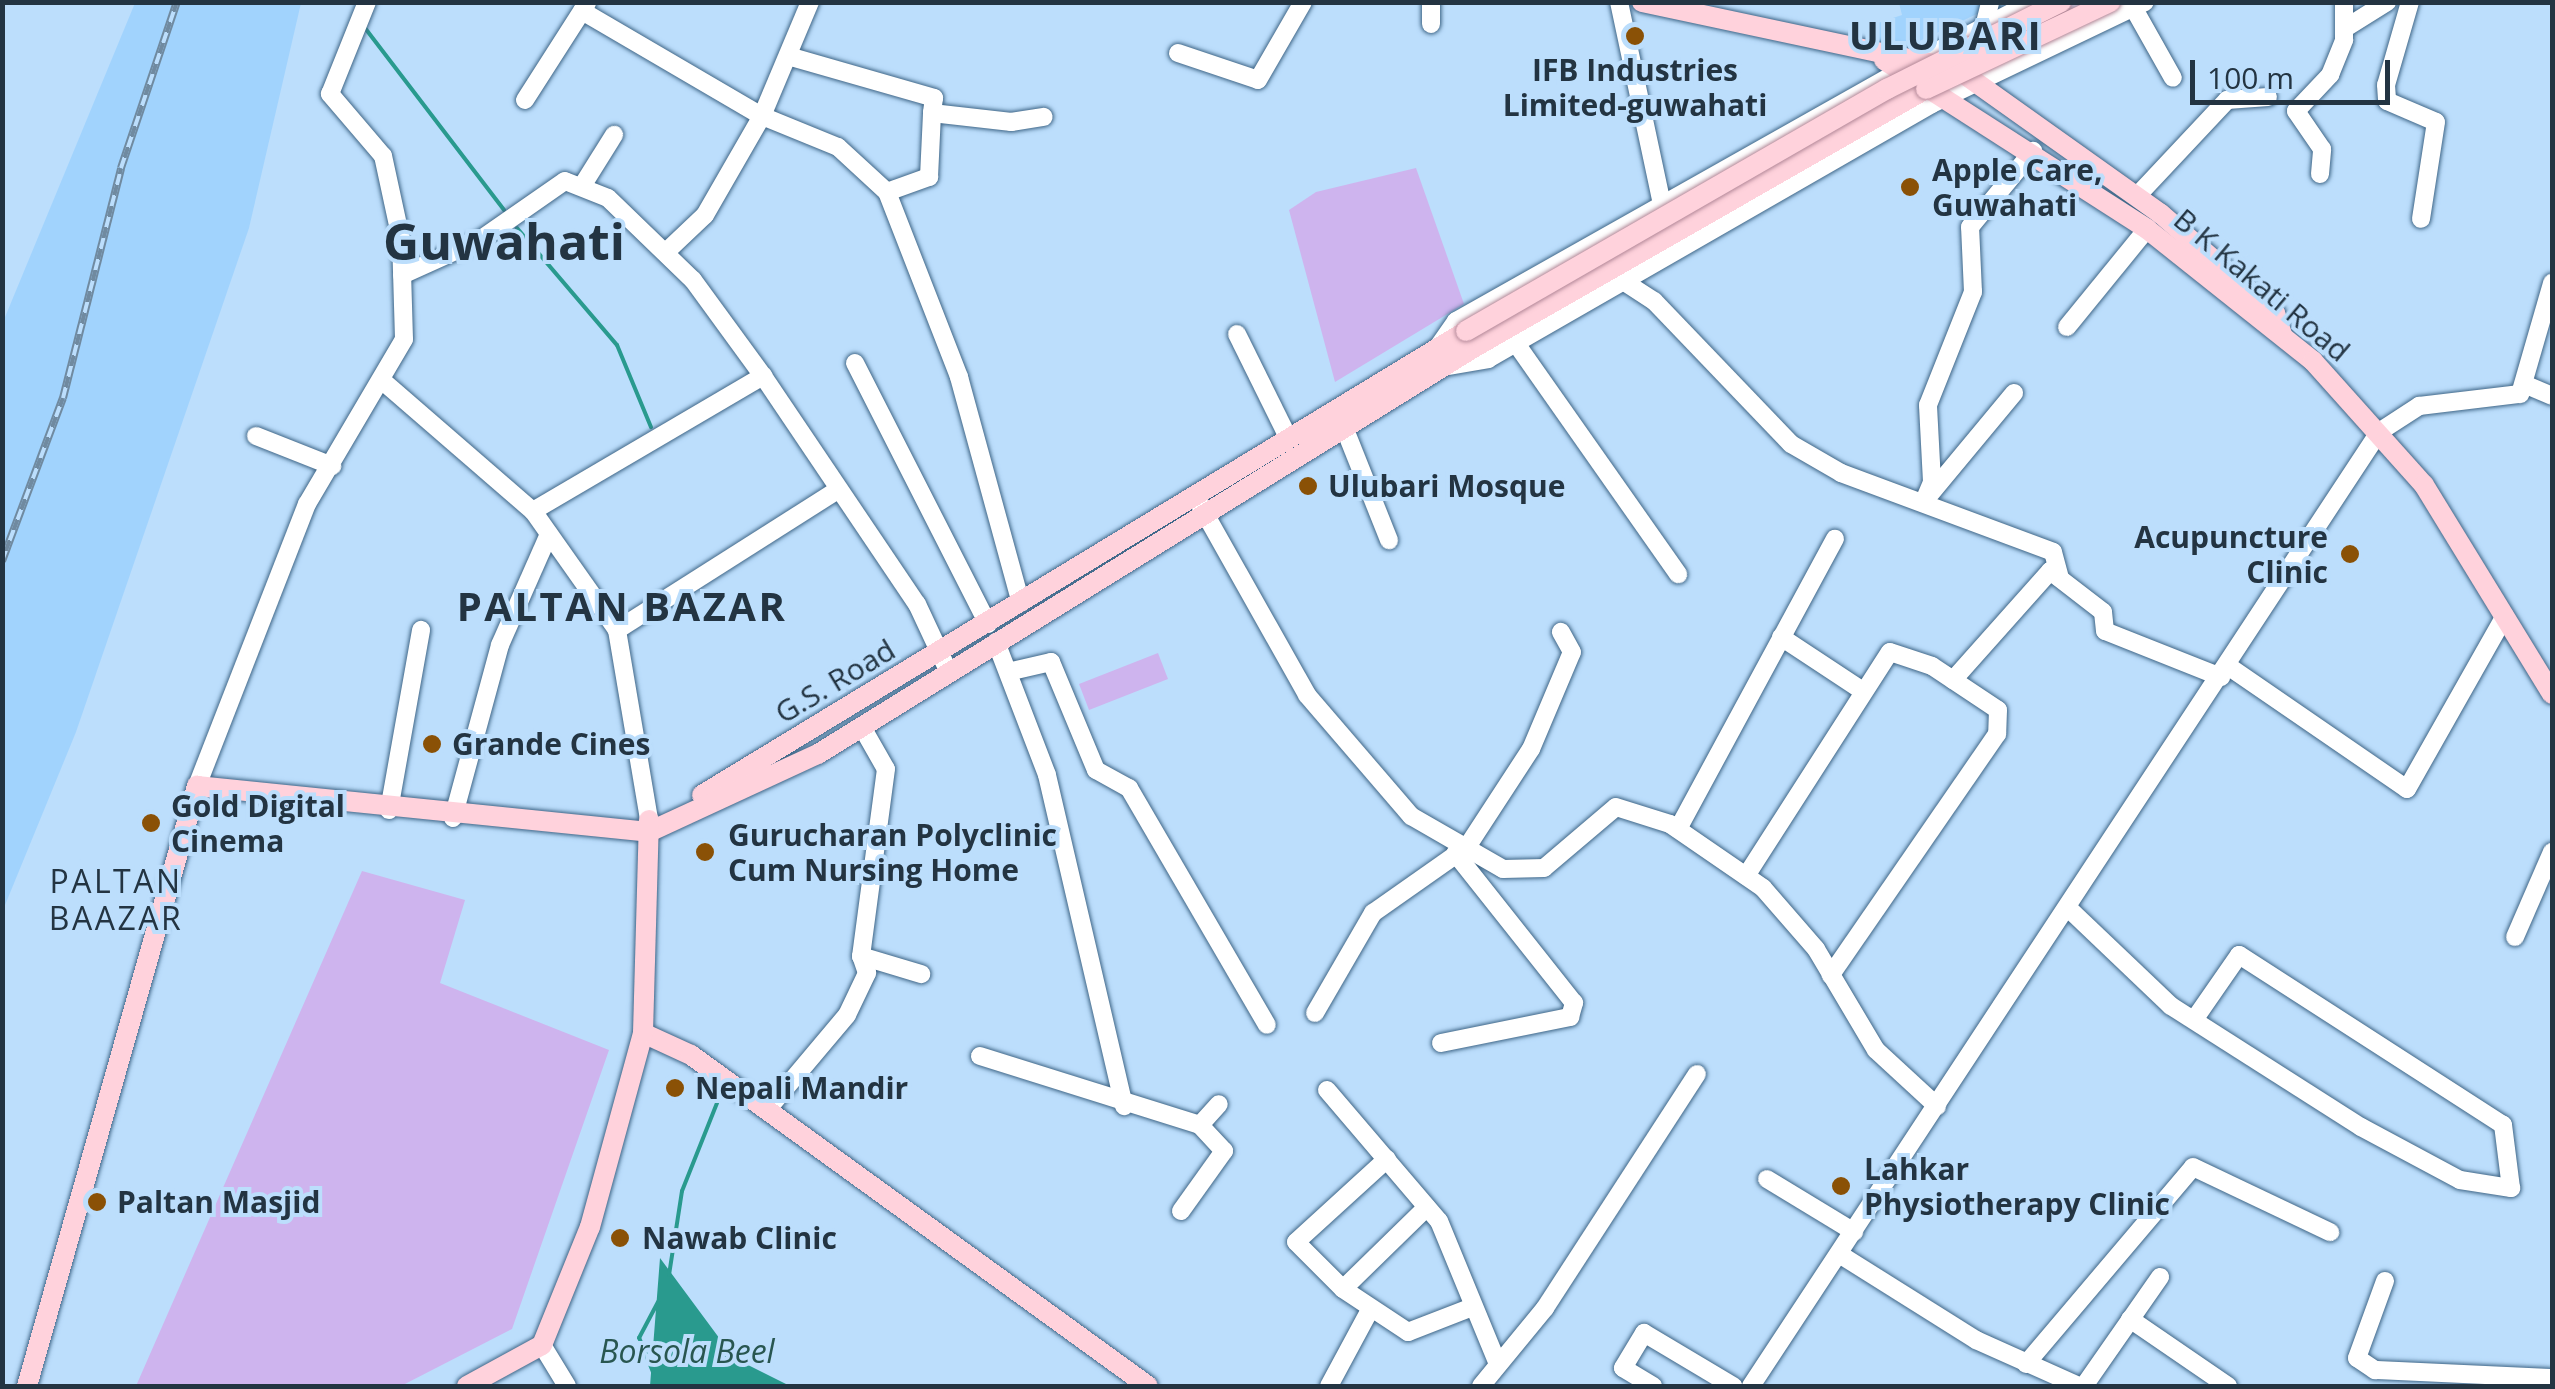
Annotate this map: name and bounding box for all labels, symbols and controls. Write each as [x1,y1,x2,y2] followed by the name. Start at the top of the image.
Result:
[1849,11,2043,59] district label: ULUBARI
[1624,25,1646,47] marker: IFB Industries Limited-guwahati
[2195,40,2395,102] scale bar
[1503,52,1767,122] place label: IFB Industries Limited-guwahati
[2207,57,2294,98] text: 100 m
[1932,152,2102,222] place label: Apple Care, Guwahati
[1897,174,1923,200] marker: Apple Care, Guwahati
[2167,201,2357,369] street label: B K Kakati Road
[383,212,625,272] district label: Guwahati
[1328,468,1565,504] place label: Ulubari Mosque
[1297,475,1319,497] marker: Ulubari Mosque
[2134,519,2328,590] place label: Acupuncture Clinic
[2337,541,2363,567] marker: Acupuncture Clinic
[457,582,787,630] district label: PALTAN BAZAR
[769,631,901,731] street label: G.S. Road
[452,726,650,762] place label: Grande Cines
[421,733,443,755] marker: Grande Cines
[171,788,345,858] place label: Gold Digital Cinema
[140,812,162,834] marker: Gold Digital Cinema
[728,817,1057,888] place label: Gurucharan Polyclinic Cum Nursing Home
[692,839,718,865] marker: Gurucharan Polyclinic Cum Nursing Home
[49,863,183,938] district label: PALTAN BAAZAR
[695,1070,908,1106] place label: Nepali Mandir
[664,1077,686,1099] marker: Nepali Mandir
[1864,1151,2170,1222] place label: Lahkar Physiotherapy Clinic
[1828,1173,1854,1199] marker: Lahkar Physiotherapy Clinic
[117,1184,320,1220] place label: Paltan Masjid
[86,1191,108,1213] marker: Paltan Masjid
[642,1220,837,1256] place label: Nawab Clinic
[607,1225,633,1251] marker: Nawab Clinic
[599,1332,775,1370] water label: Borsola Beel

